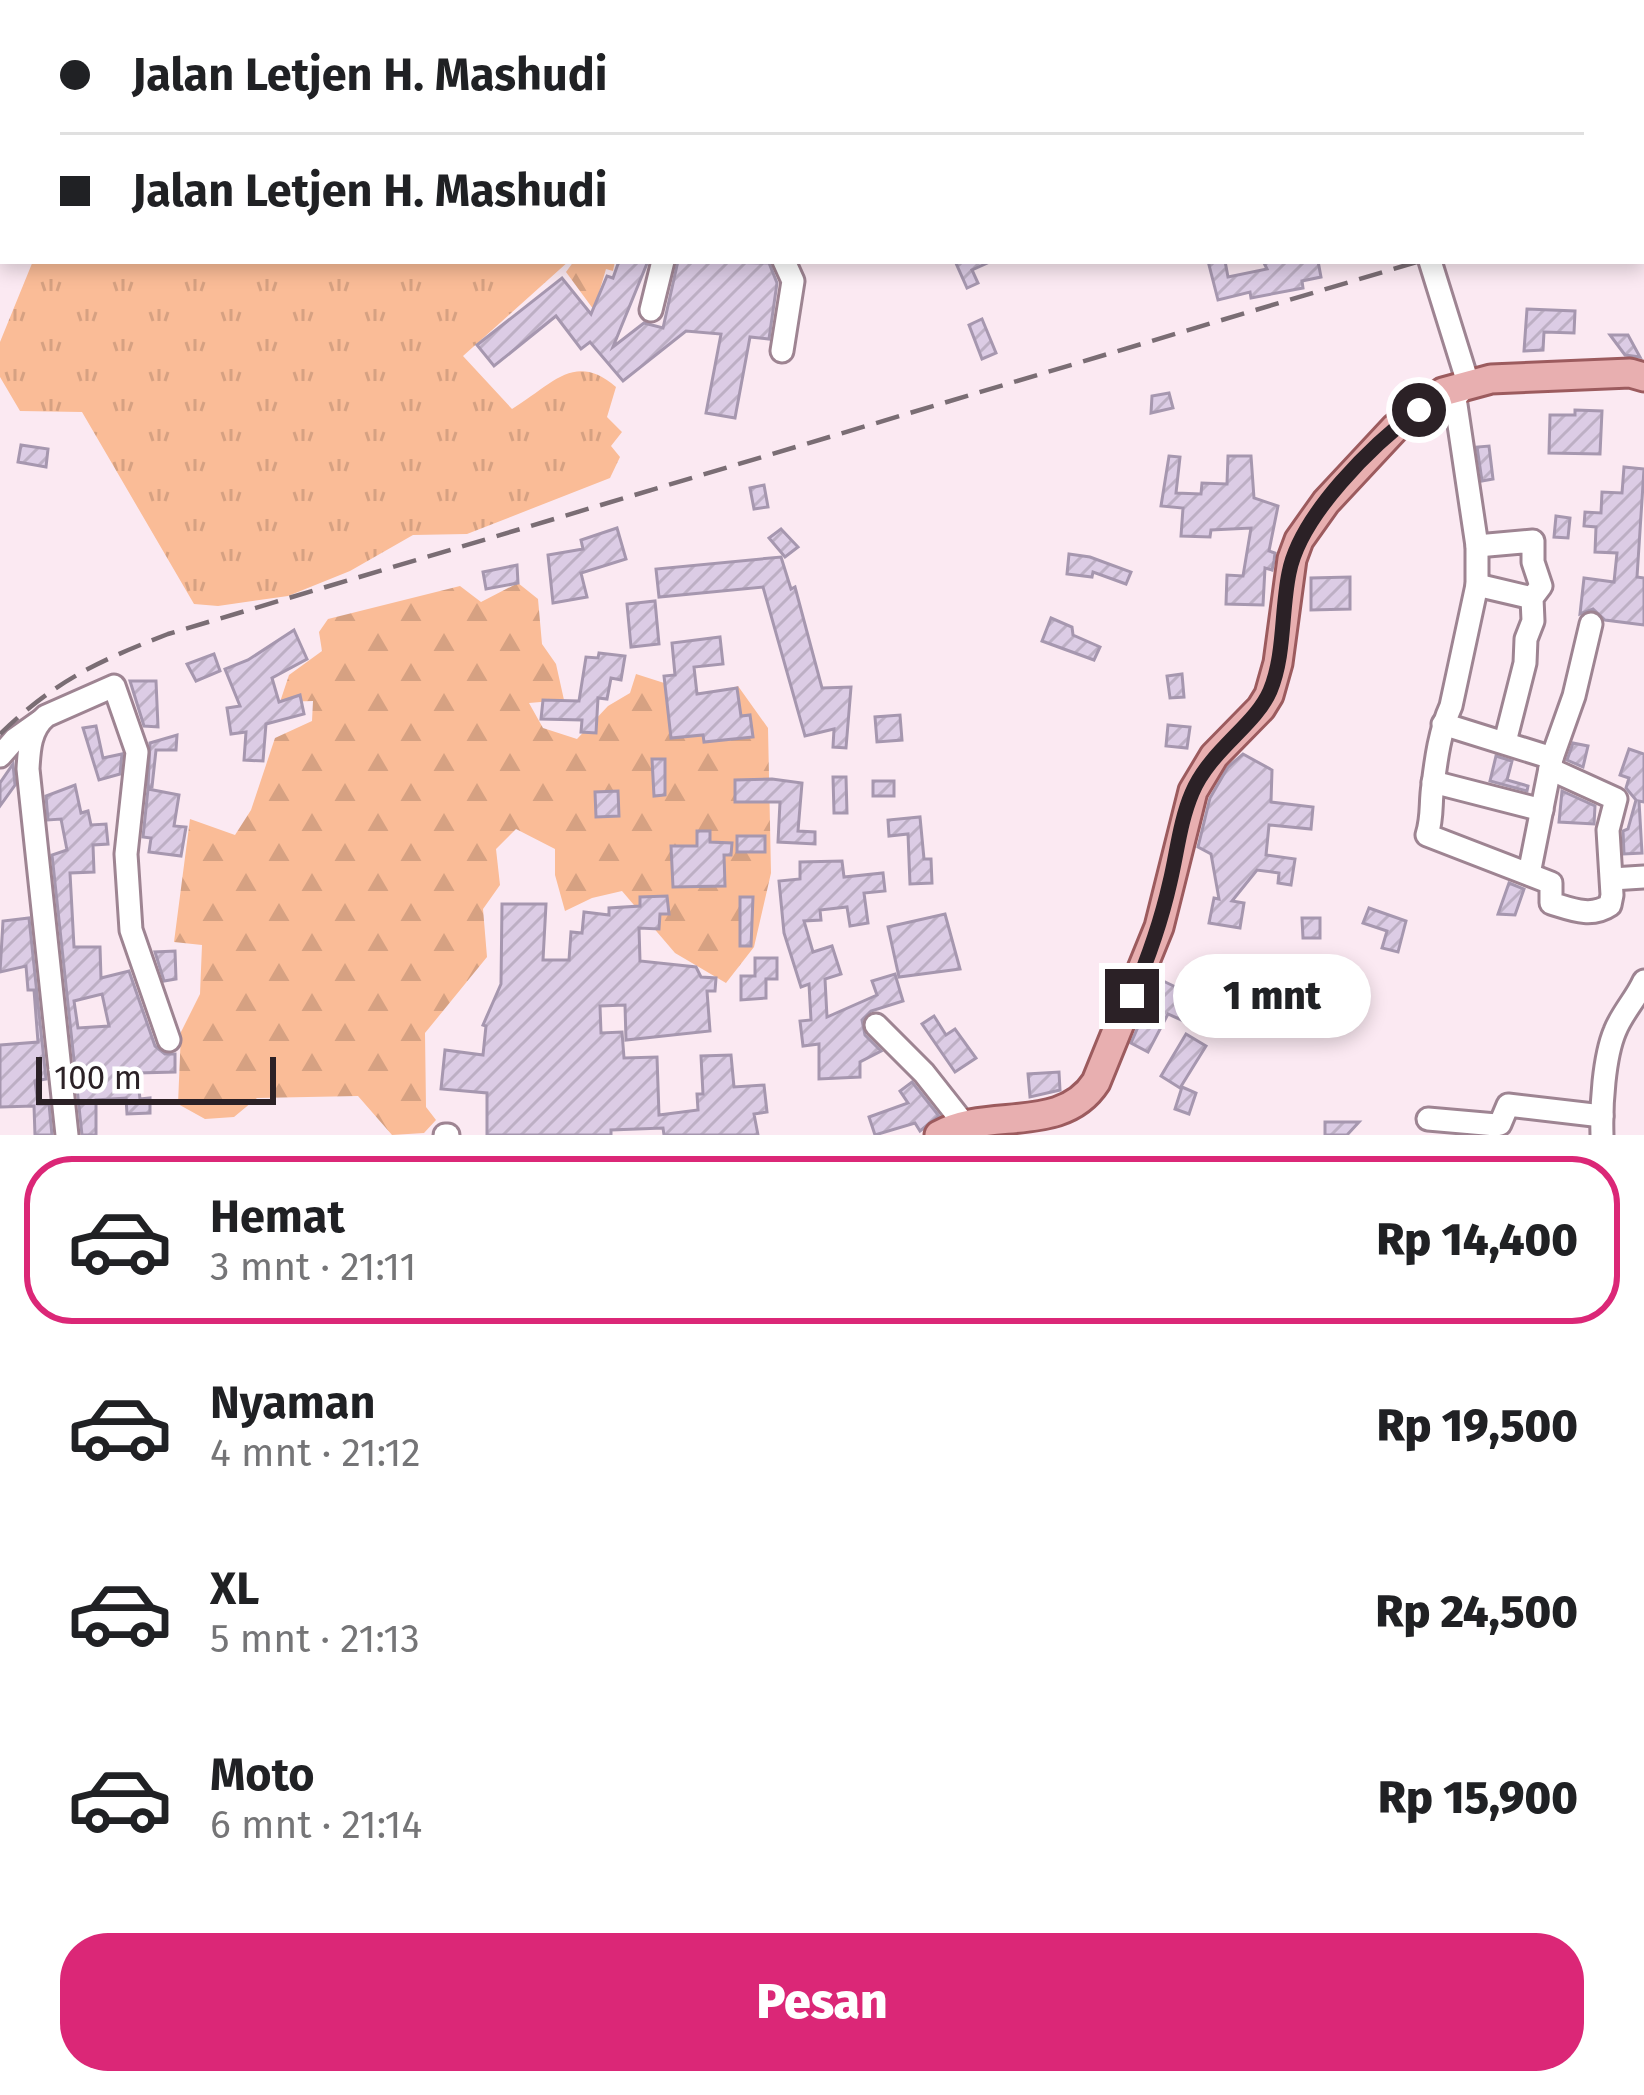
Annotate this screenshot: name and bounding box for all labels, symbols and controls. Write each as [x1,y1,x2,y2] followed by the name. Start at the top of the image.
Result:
[132,48,607,102] text: Jalan Letjen H. Mashudi
[132,164,607,218] text: Jalan Letjen H. Mashudi
[1392,383,1446,437] route start
[1174,954,1372,1038] callout: 1 mnt
[1105,969,1159,1023] route end
[1223,973,1321,1019] text: 1 mnt
[36,1051,276,1104] scale bar
[54,1058,142,1098] text: 100 m
[66,1186,174,1294] icon: car
[210,1190,345,1244] text: Hemat
[1376,1213,1578,1267] text: Rp 14,400
[210,1244,416,1290] text: 3 mnt · 21:11
[66,1372,174,1480] icon: car
[210,1376,375,1430] text: Nyaman
[1377,1399,1578,1453] text: Rp 19,500
[210,1430,421,1476] text: 4 mnt · 21:12
[66,1558,174,1666] icon: car
[210,1562,259,1616] text: XL
[1376,1585,1578,1639] text: Rp 24,500
[210,1616,420,1662] text: 5 mnt · 21:13
[66,1744,174,1852] icon: car
[210,1748,315,1802] text: Moto
[1378,1771,1578,1825] text: Rp 15,900
[210,1802,422,1848] text: 6 mnt · 21:14
[60,1933,1584,2071] button: Pesan

